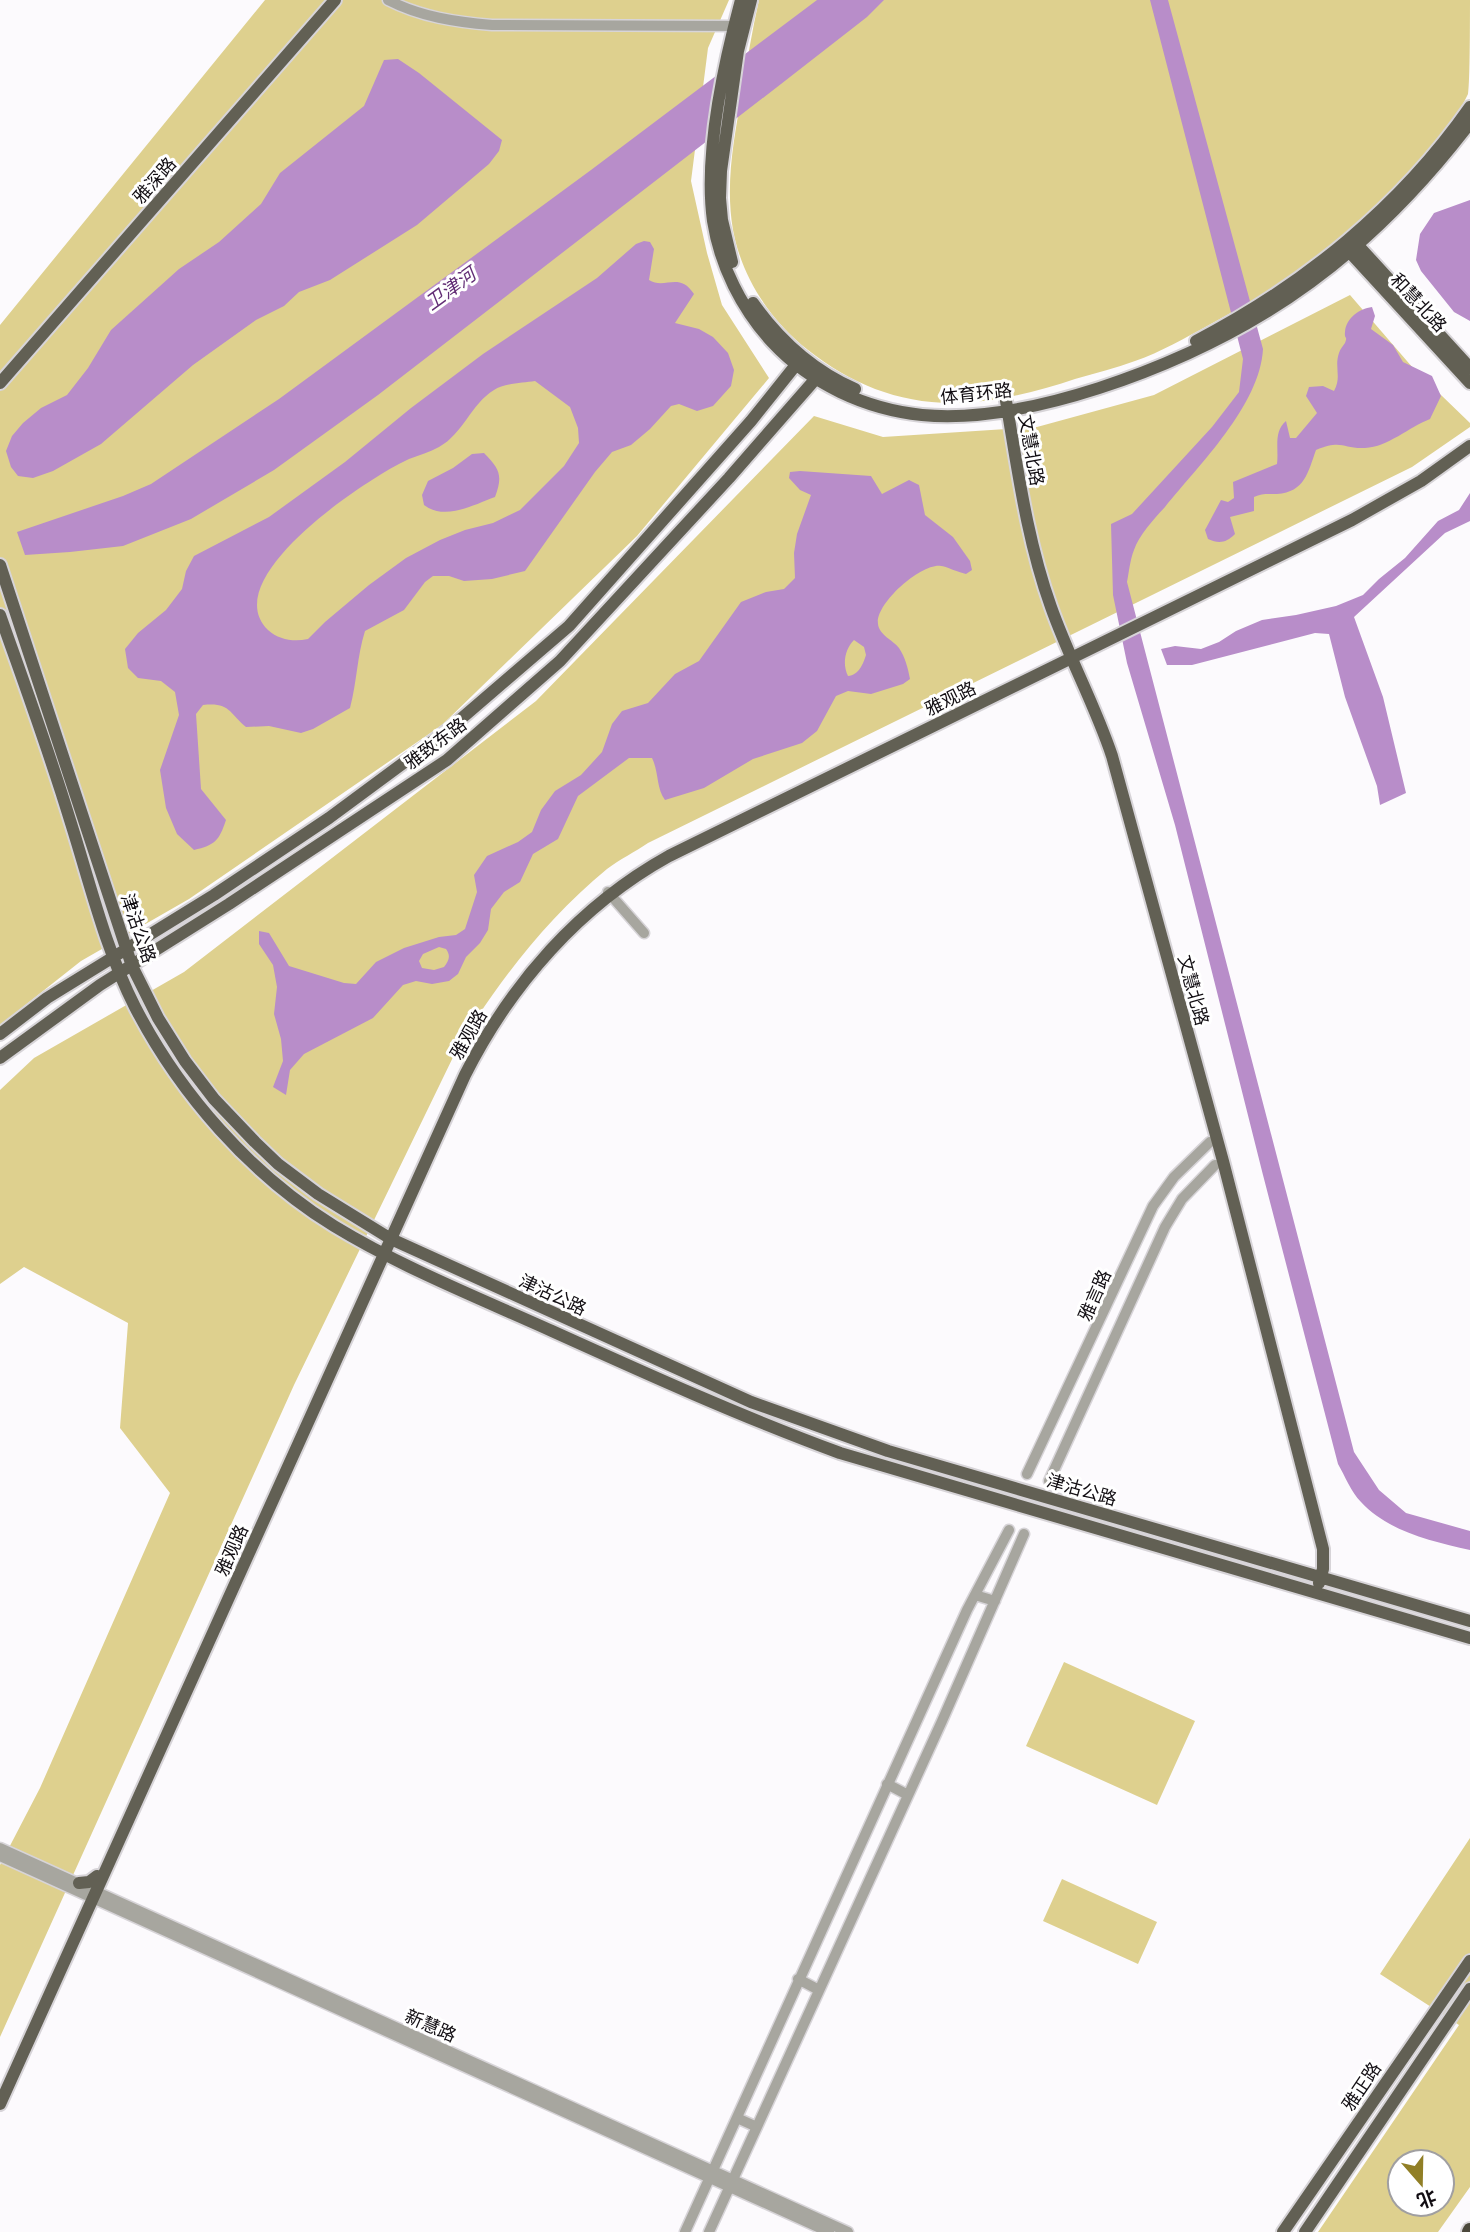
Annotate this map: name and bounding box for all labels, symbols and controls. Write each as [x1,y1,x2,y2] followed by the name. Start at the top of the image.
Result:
[128,152,180,208] street label: 雅深路
[420,260,483,314] water label: 卫津河
[1386,268,1452,336] street label: 和慧北路
[939,378,1013,408] street label: 体育环路
[1015,413,1049,487] street label: 文慧北路
[921,676,979,720] street label: 雅观路
[400,713,470,773] street label: 雅致东路
[117,890,161,966] street label: 津沽公路
[1174,952,1214,1028] street label: 文慧北路
[445,1005,491,1063] street label: 雅观路
[1073,1266,1115,1324] street label: 雅言路
[516,1269,590,1319] street label: 津沽公路
[1044,1469,1120,1509] street label: 津沽公路
[210,1521,252,1579] street label: 雅观路
[402,2004,460,2046] street label: 新慧路
[1337,2057,1385,2115] street label: 雅正路
[1386,2148,1456,2218] north arrow
[1414,2185,1440,2214] text: 北

